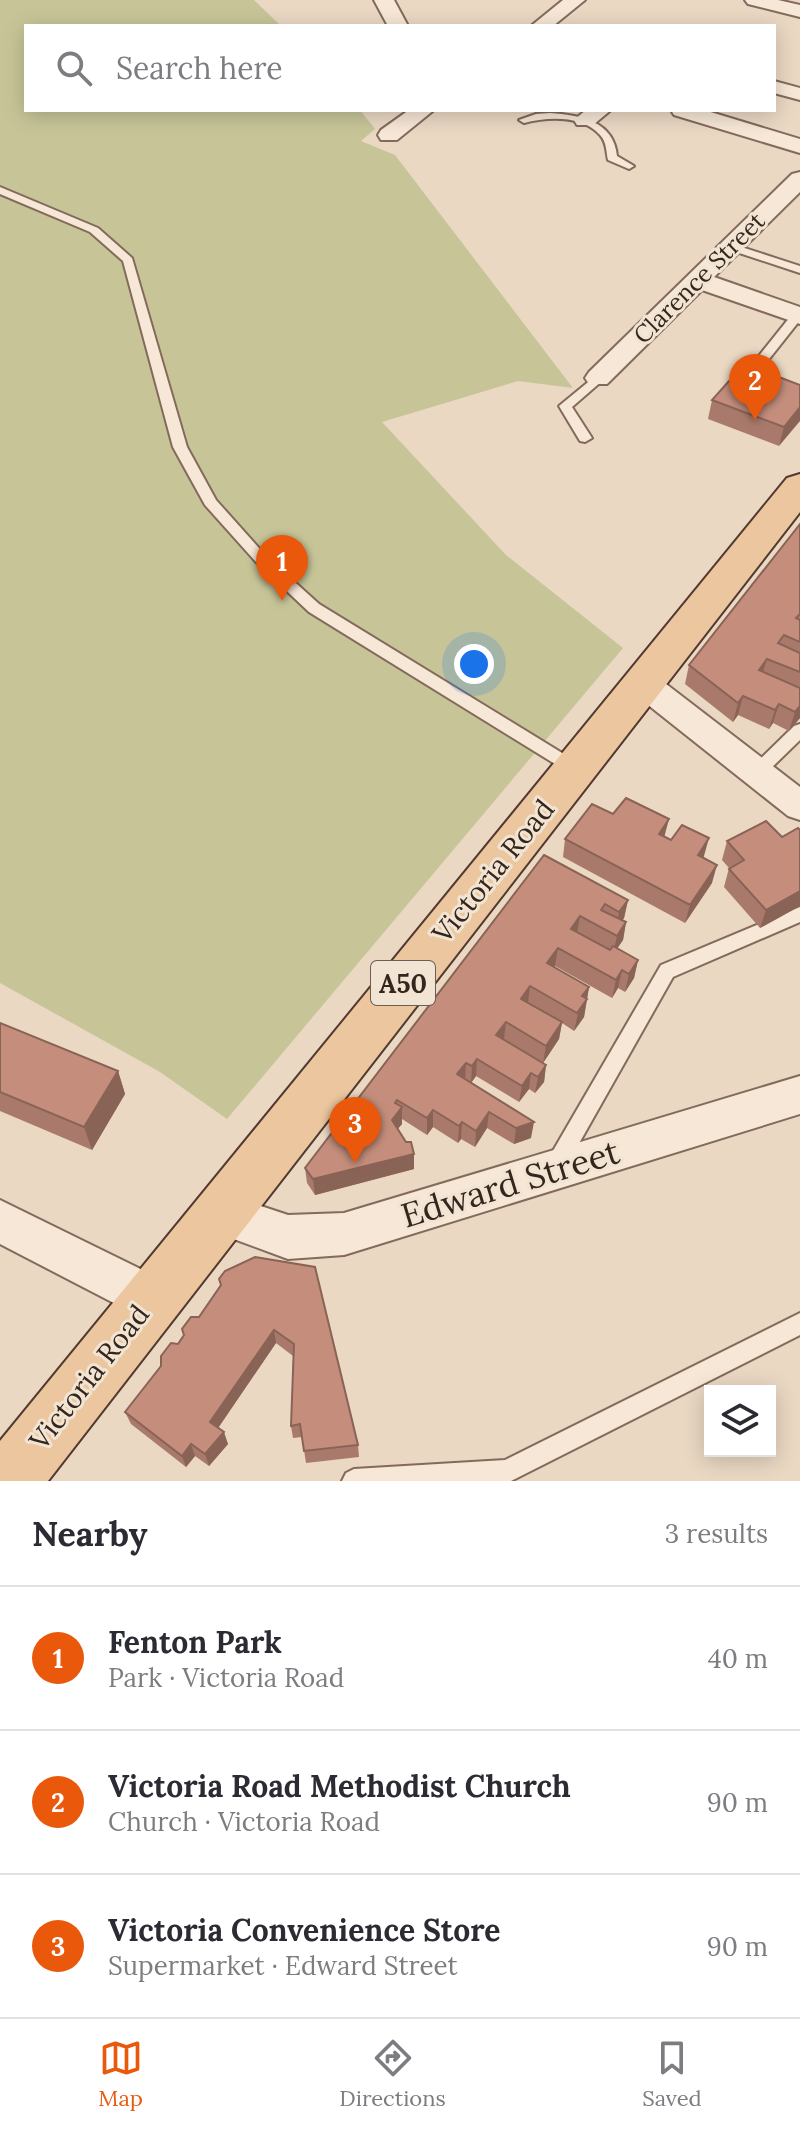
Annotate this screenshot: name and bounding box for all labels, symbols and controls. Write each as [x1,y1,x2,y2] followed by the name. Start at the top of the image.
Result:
[24,24,776,112] search box
[52,46,96,90] icon: search
[116,49,283,87] text: Search here
[627,205,772,350] street label: Clarence Street
[729,354,781,420] pin: 2
[256,535,308,601] pin: 1
[454,644,494,684] your location
[423,792,562,951] street label: Victoria Road
[371,961,435,1005] road number: A50
[329,1097,381,1163] pin: 3
[396,1129,625,1237] street label: Edward Street
[20,1297,157,1458] street label: Victoria Road
[704,1385,776,1457] map controls
[704,1385,776,1457] button: layers
[32,1512,148,1555] text: Nearby
[665,1517,768,1550] text: 3 results
[108,1623,282,1661] text: Fenton Park
[53,1642,63,1675] text: 1
[708,1642,768,1675] text: 40 m
[108,1661,344,1694] text: Park · Victoria Road
[108,1767,571,1805] text: Victoria Road Methodist Church
[51,1786,65,1819] text: 2
[707,1786,768,1819] text: 90 m
[108,1805,380,1838] text: Church · Victoria Road
[108,1911,500,1949] text: Victoria Convenience Store
[51,1930,65,1963] text: 3
[707,1930,768,1963] text: 90 m
[108,1949,457,1982] text: Supermarket · Edward Street
[98,2036,143,2112] tab: Map
[339,2036,446,2112] tab: Directions
[642,2036,702,2112] tab: Saved

